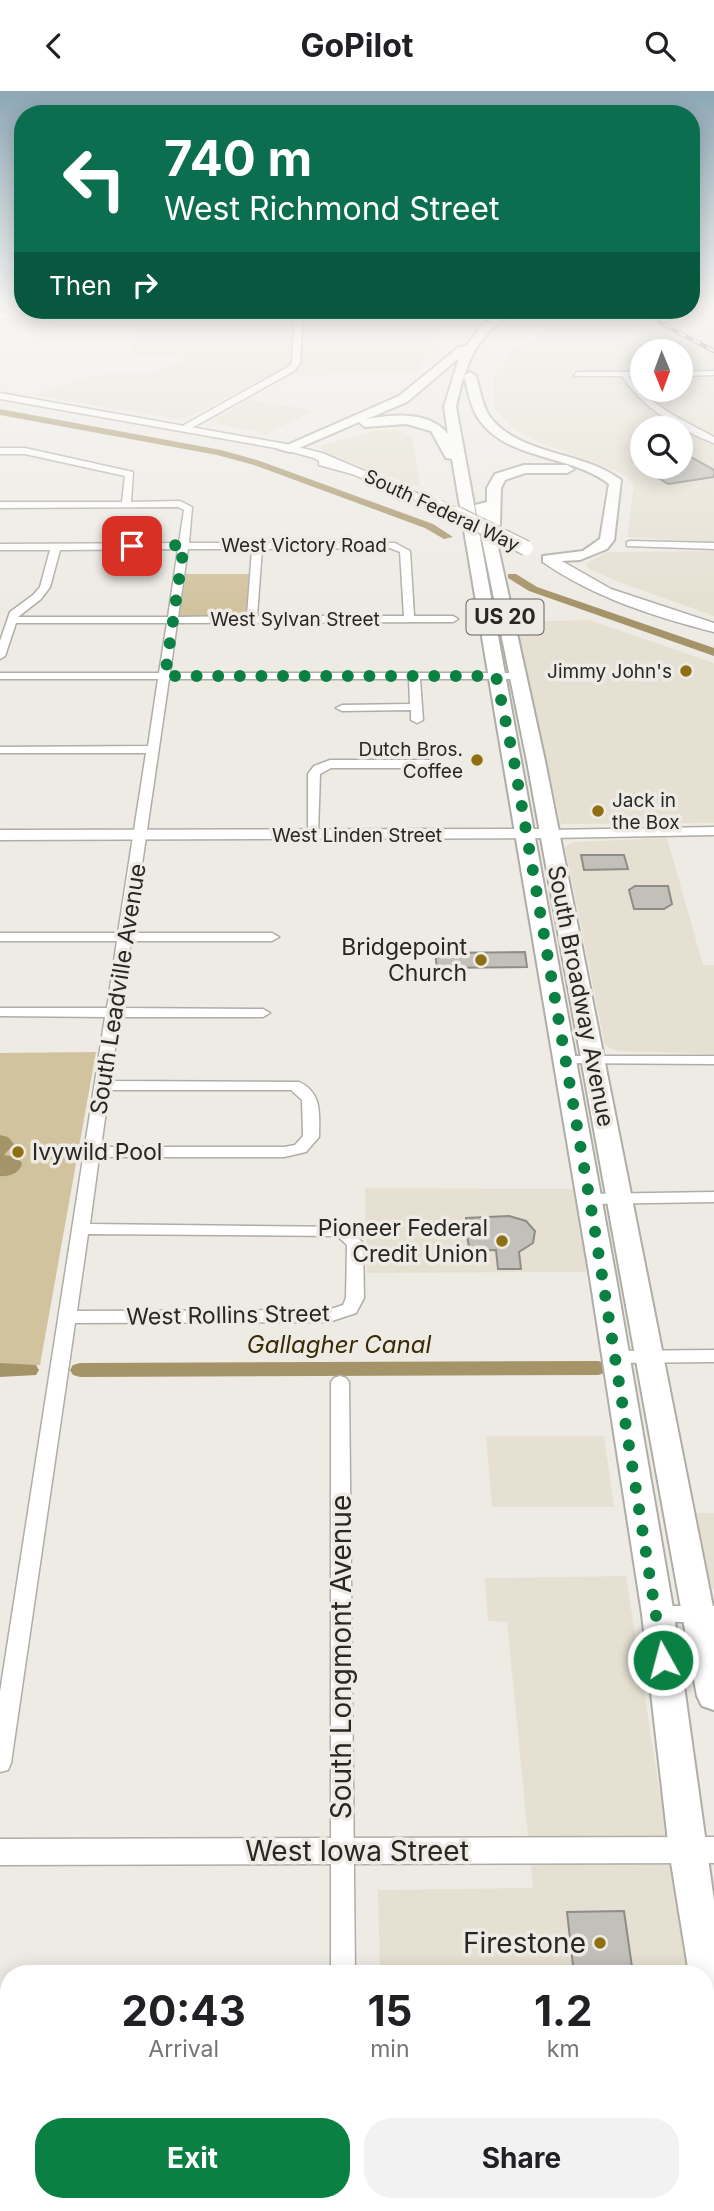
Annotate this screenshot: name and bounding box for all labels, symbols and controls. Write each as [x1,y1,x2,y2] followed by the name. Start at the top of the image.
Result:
[300,26,414,65] text: GoPilot
[35,27,73,65] icon: back
[641,27,679,65] icon: search
[164,129,312,188] text: 740 m
[49,133,140,224] icon: left
[164,189,499,228] text: West Richmond Street
[126,266,164,304] icon: right
[49,270,112,301] text: Then
[630,339,693,403] north arrow
[630,339,693,479] map controls
[630,416,693,479] button: search
[361,464,523,557] street label: South Federal Way
[102,516,162,576] pin
[113,527,151,565] icon: arrive
[221,534,387,557] street label: West Victory Road
[466,599,544,635] road number: US 20
[210,608,380,631] street label: West Sylvan Street
[547,660,672,683] place label: Jimmy John's
[678,663,694,679] marker: Jimmy John's
[358,738,463,783] place label: Dutch Bros. Coffee
[469,752,485,768] marker: Dutch Bros. Coffee
[612,789,680,834] place label: Jack in the Box
[590,803,606,819] marker: Jack in the Box
[272,824,442,847] street label: West Linden Street
[84,861,152,1117] street label: South Leadville Avenue
[542,863,620,1129] street label: South Broadway Avenue
[341,933,467,987] place label: Bridgepoint Church
[473,952,489,968] marker: Bridgepoint Church
[32,1138,162,1166] place label: Ivywild Pool
[10,1144,26,1160] marker: Ivywild Pool
[318,1214,488,1268] place label: Pioneer Federal Credit Union
[494,1233,510,1249] marker: Pioneer Federal Credit Union
[126,1299,330,1331] street label: West Rollins Street
[247,1330,431,1359] water label: Gallagher Canal
[324,1495,358,1819] street label: South Longmont Avenue
[626,1623,700,1697] position arrow
[245,1834,469,1868] street label: West Iowa Street
[463,1926,586,1960] place label: Firestone
[592,1935,608,1951] marker: Firestone
[122,1985,246,2036] text: 20:43
[367,1985,412,2036] text: 15
[534,1985,592,2036] text: 1.2
[148,2035,219,2063] text: Arrival
[370,2035,410,2063] text: min
[547,2035,580,2063] text: km
[35,2118,350,2198] button: Exit
[364,2118,679,2198] button: Share

